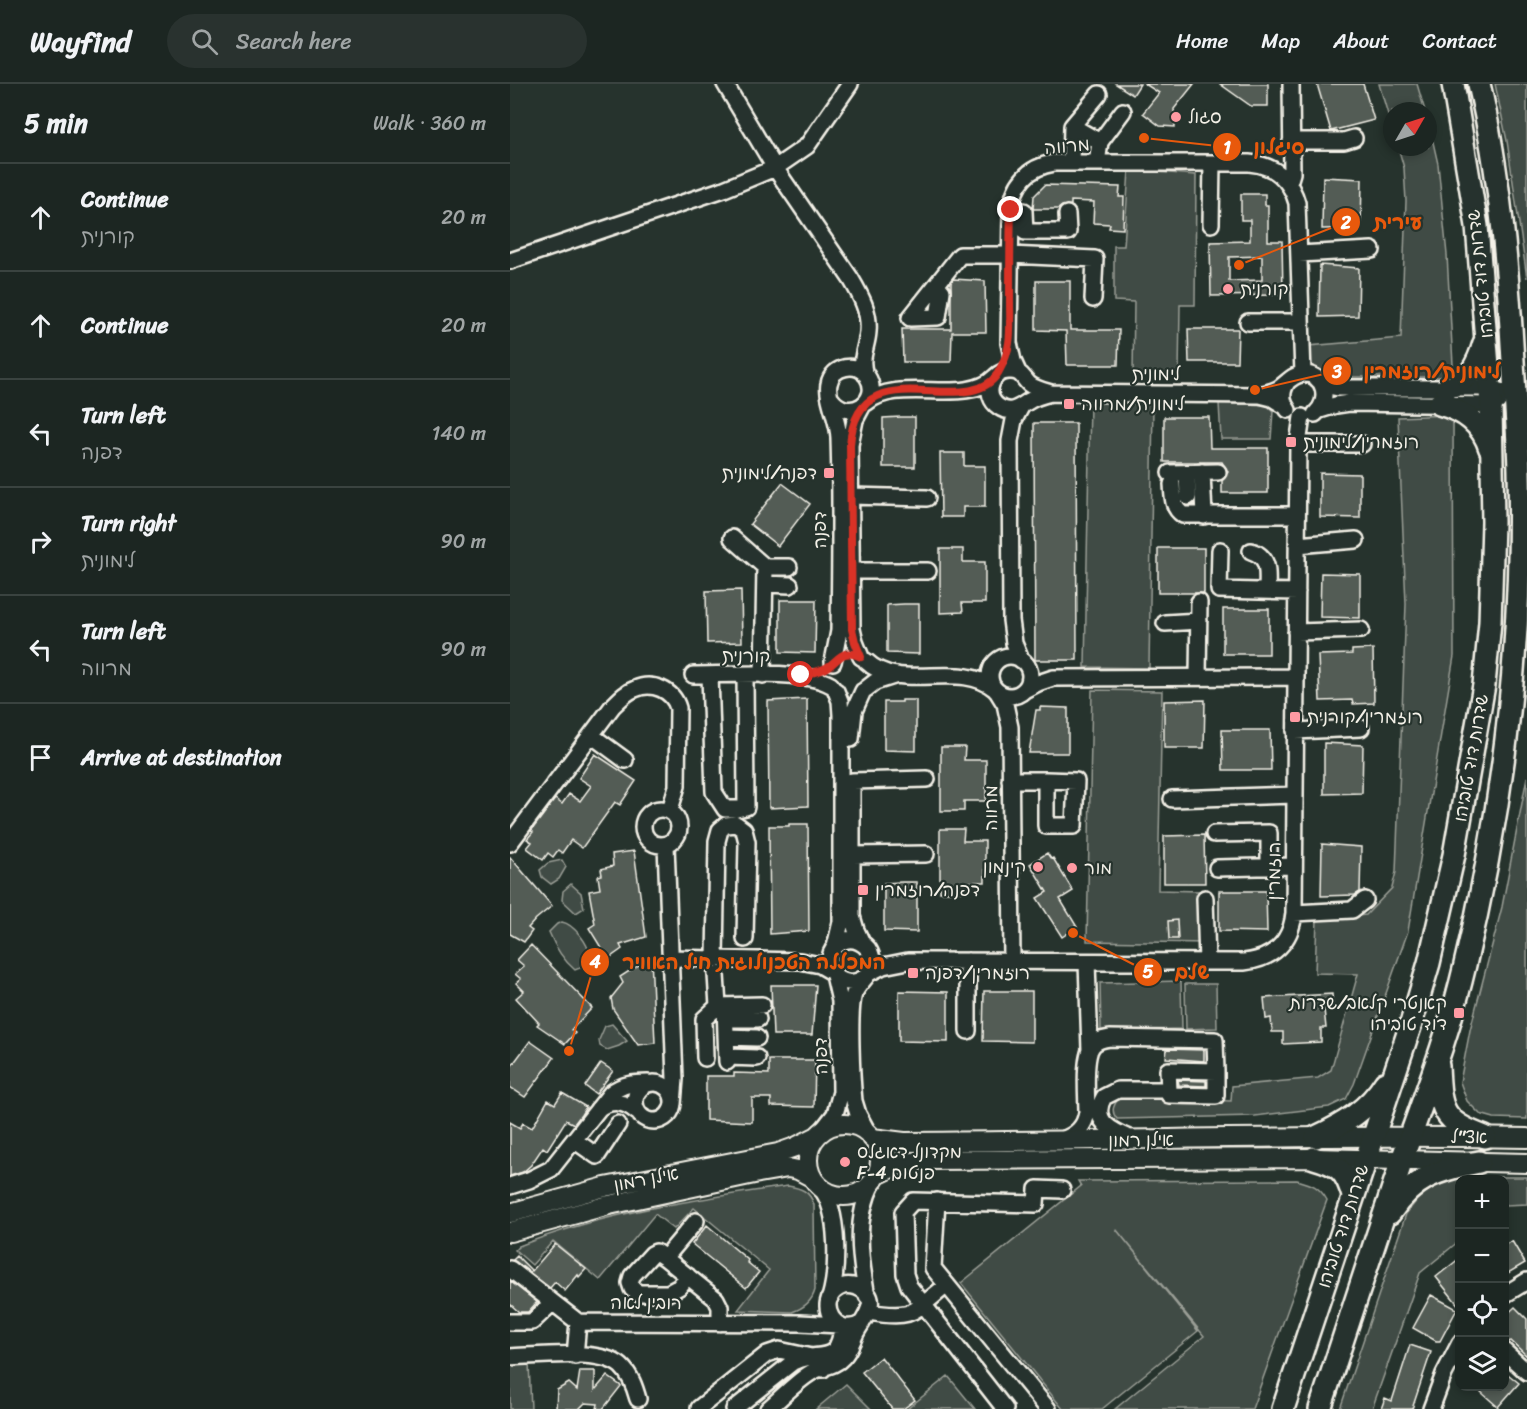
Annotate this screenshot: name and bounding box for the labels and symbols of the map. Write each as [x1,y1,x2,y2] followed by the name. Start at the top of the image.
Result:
[1188,101,1222,133] place label: סגול
[1383,102,1437,156] north arrow
[1169,110,1183,124] marker: סגול
[1043,128,1091,164] street label: מרווה
[1212,128,1316,166] callout: סיגלון
[1254,130,1304,165] text: סיגלון
[1223,132,1231,164] text: 1
[997,196,1023,222] route end
[1331,203,1434,241] callout: עירית
[1372,205,1422,240] text: עירית
[1340,207,1352,239] text: 2
[1457,208,1503,340] street label: שדרות דוד טוביהו
[1240,273,1288,305] place label: קורנית
[1221,282,1235,296] marker: קורנית
[1322,352,1513,390] callout: לימונית/רוזמרין
[1363,354,1501,389] text: לימונית/רוזמרין
[1331,356,1342,388] text: 3
[1132,358,1181,390] street label: לימונית
[1081,388,1186,420] place label: לימונית/מרווה
[1062,397,1076,411] marker: לימונית/מרווה
[1303,426,1419,458] place label: רוזמרין/לימונית
[1284,435,1298,449] marker: רוזמרין/לימונית
[722,457,817,489] place label: דפנה/לימונית
[822,466,836,480] marker: דפנה/לימונית
[804,511,836,549] street label: דפנה
[721,640,771,672] street label: קורנית
[787,661,813,687] route start
[1444,692,1498,824] street label: שדרות דוד טוביהו
[1307,701,1423,733] place label: רוזמרין/קורנית
[1288,710,1302,724] marker: רוזמרין/קורנית
[975,785,1007,831] street label: מרווה
[1257,841,1291,901] street label: רוזמרין
[983,851,1026,883] place label: קינמון
[1084,852,1112,884] place label: מור
[1031,860,1045,874] marker: קינמון
[1065,861,1079,875] marker: מור
[875,874,980,906] place label: דפנה/רוזמרין
[856,883,870,897] marker: דפנה/רוזמרין
[580,943,898,981] callout: המכללה הטכנולוגית חיל האוויר
[622,945,886,980] text: המכללה הטכנולוגית חיל האוויר
[588,946,601,978] text: 4
[1133,953,1222,991] callout: שלם
[1175,955,1209,990] text: שלם
[1143,956,1154,988] text: 5
[925,957,1030,989] place label: רוזמרין/דפנה
[906,966,920,980] marker: רוזמרין/דפנה
[1288,987,1447,1040] place label: קאנטרי קלאב/שדרות דוד טוביהו
[1452,1006,1466,1020] marker: קאנטרי קלאב/שדרות דוד טוביהו
[805,1037,837,1075] street label: דפנה
[1450,1121,1488,1153] street label: אצ"ל
[1108,1123,1174,1157] street label: אילן רמון
[857,1136,962,1189] place label: מקדונל דאגלס F-4 פנטום
[838,1155,852,1169] marker: מקדונל דאגלס F-4 פנטום
[611,1157,681,1201] street label: אילן רמון
[1308,1160,1378,1292] street label: שדרות דוד טוביהו
[610,1287,682,1319] street label: רובין לאה

